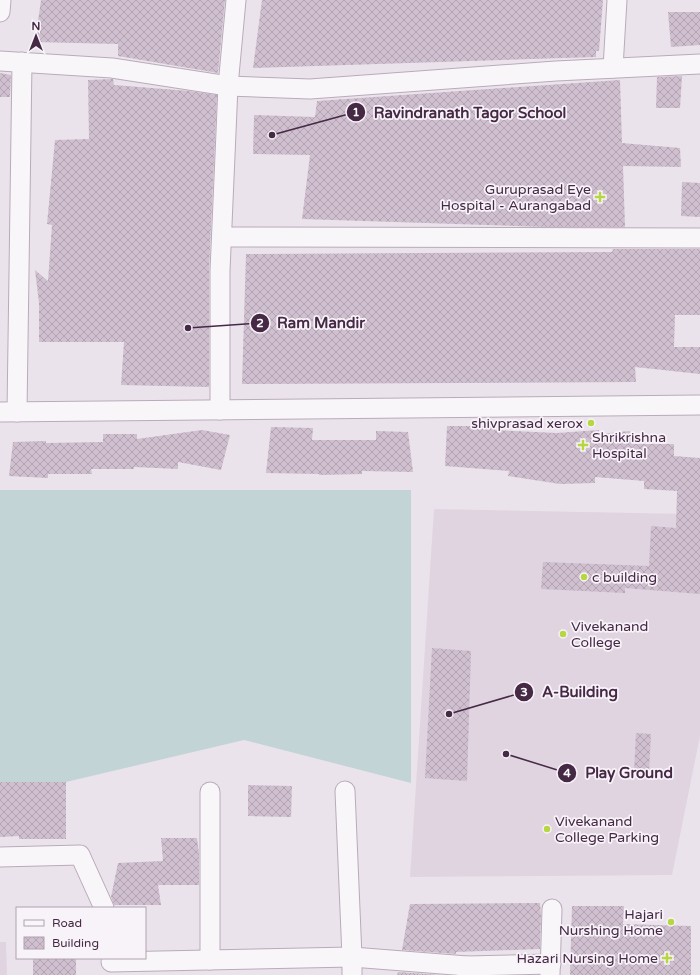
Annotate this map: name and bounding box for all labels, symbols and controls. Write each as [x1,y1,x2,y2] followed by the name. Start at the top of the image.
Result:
[16,16,56,56] north arrow
[32,20,40,33] text: N
[346,99,575,126] callout: Ravindranath Tagor School
[374,104,566,123] text: Ravindranath Tagor School
[352,105,360,119] text: 1
[441,181,591,214] place label: Guruprasad Eye Hospital - Aurangabad
[594,191,606,203] marker: Guruprasad Eye Hospital - Aurangabad
[250,309,373,336] callout: Ram Mandir
[277,314,365,332] text: Ram Mandir
[256,316,264,330] text: 2
[471,415,583,432] place label: shivprasad xerox
[586,418,596,428] marker: shivprasad xerox
[592,429,666,462] place label: Shrikrishna Hospital
[577,439,589,451] marker: Shrikrishna Hospital
[592,569,657,586] place label: c building
[579,572,589,582] marker: c building
[571,618,648,651] place label: Vivekanand College
[558,629,568,639] marker: Vivekanand College
[514,679,626,706] callout: A-Building
[542,683,618,702] text: A-Building
[520,685,528,699] text: 3
[557,760,681,787] callout: Play Ground
[585,764,673,783] text: Play Ground
[563,766,571,780] text: 4
[555,813,659,846] place label: Vivekanand College Parking
[542,824,552,834] marker: Vivekanand College Parking
[559,906,663,939] place label: Hajari Nurshing Home
[16,907,146,959] legend
[52,916,82,930] text: Road
[666,917,676,927] marker: Hajari Nurshing Home
[52,936,99,950] text: Building
[516,950,658,967] place label: Hazari Nursing Home
[661,952,673,964] marker: Hazari Nursing Home

